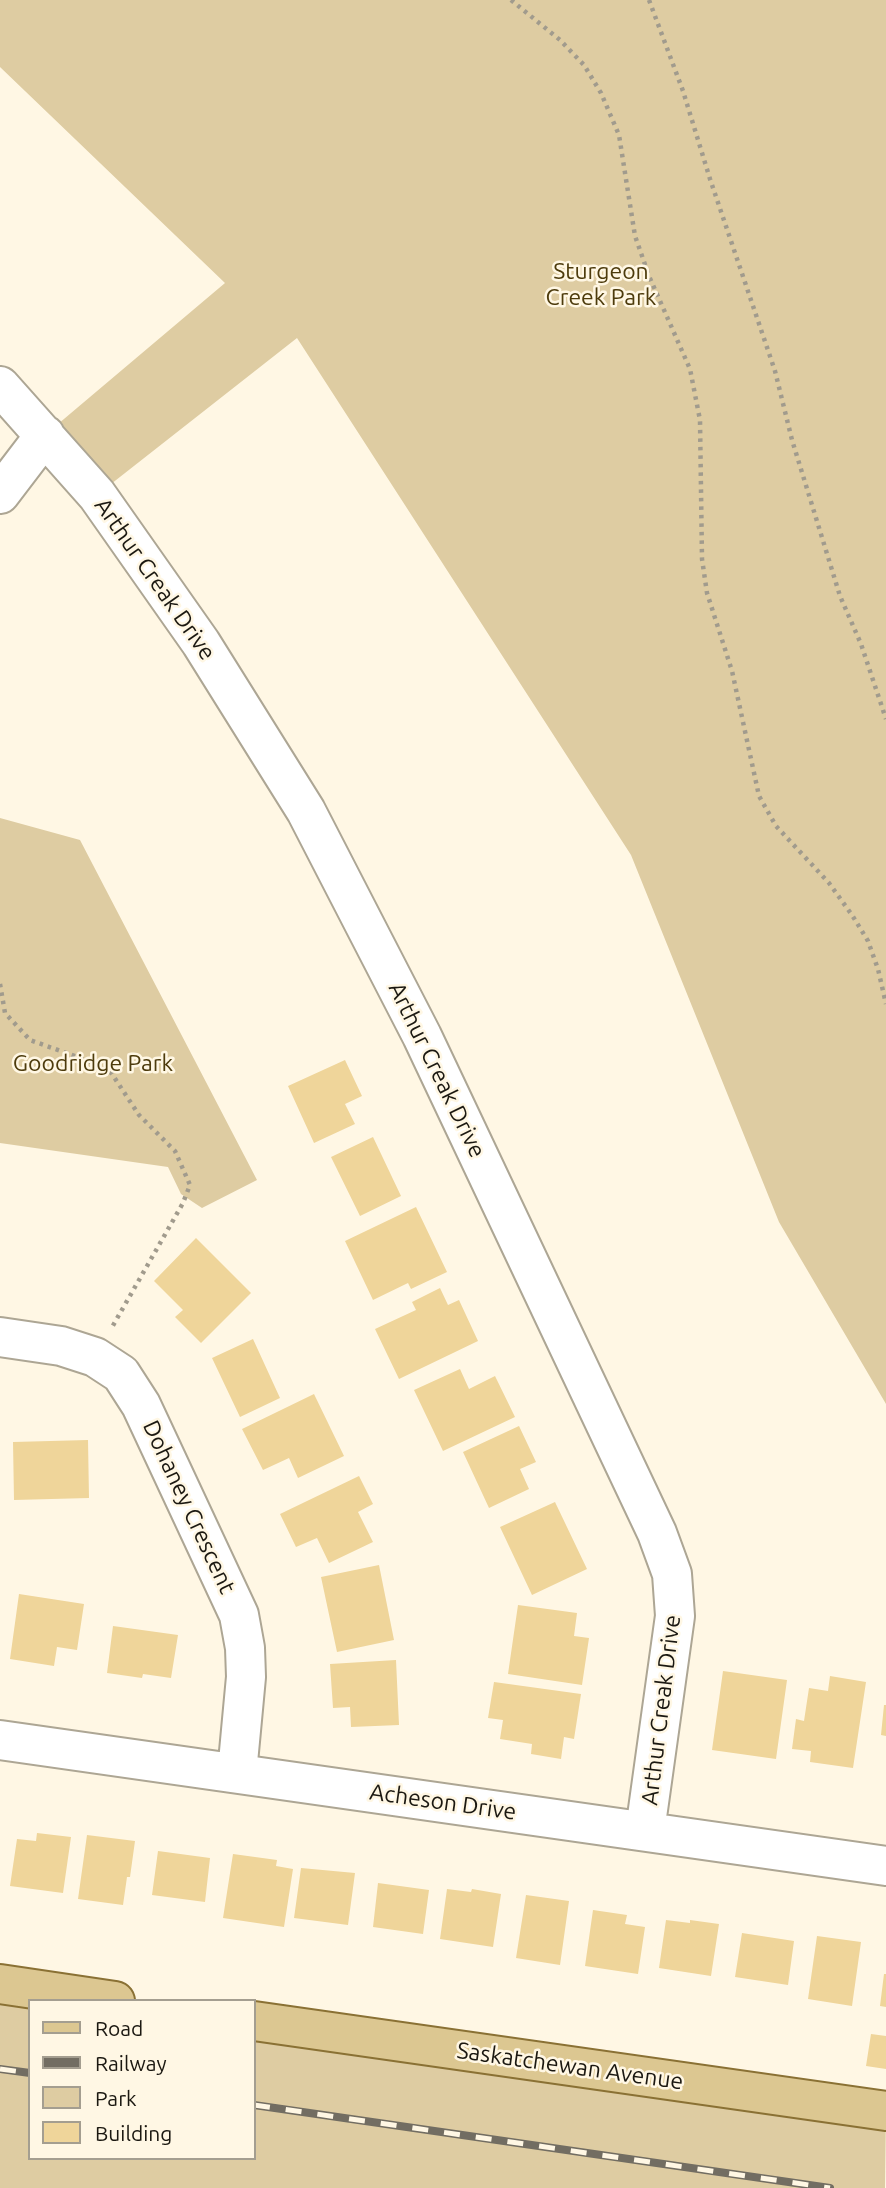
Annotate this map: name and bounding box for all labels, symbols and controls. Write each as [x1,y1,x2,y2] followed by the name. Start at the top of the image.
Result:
[546,257,656,311] park label: Sturgeon Creek Park
[89,493,221,665] street label: Arthur Creak Drive
[383,978,491,1162] street label: Arthur Creak Drive
[13,1049,173,1077] park label: Goodridge Park
[137,1416,241,1598] street label: Dohaney Crescent
[636,1613,686,1807] street label: Arthur Creak Drive
[368,1778,518,1826] street label: Acheson Drive
[28,1999,256,2160] legend
[95,2016,143,2040] text: Road
[455,2036,685,2096] street label: Saskatchewan Avenue
[95,2051,167,2075] text: Railway
[95,2086,137,2110] text: Park
[95,2121,172,2145] text: Building

